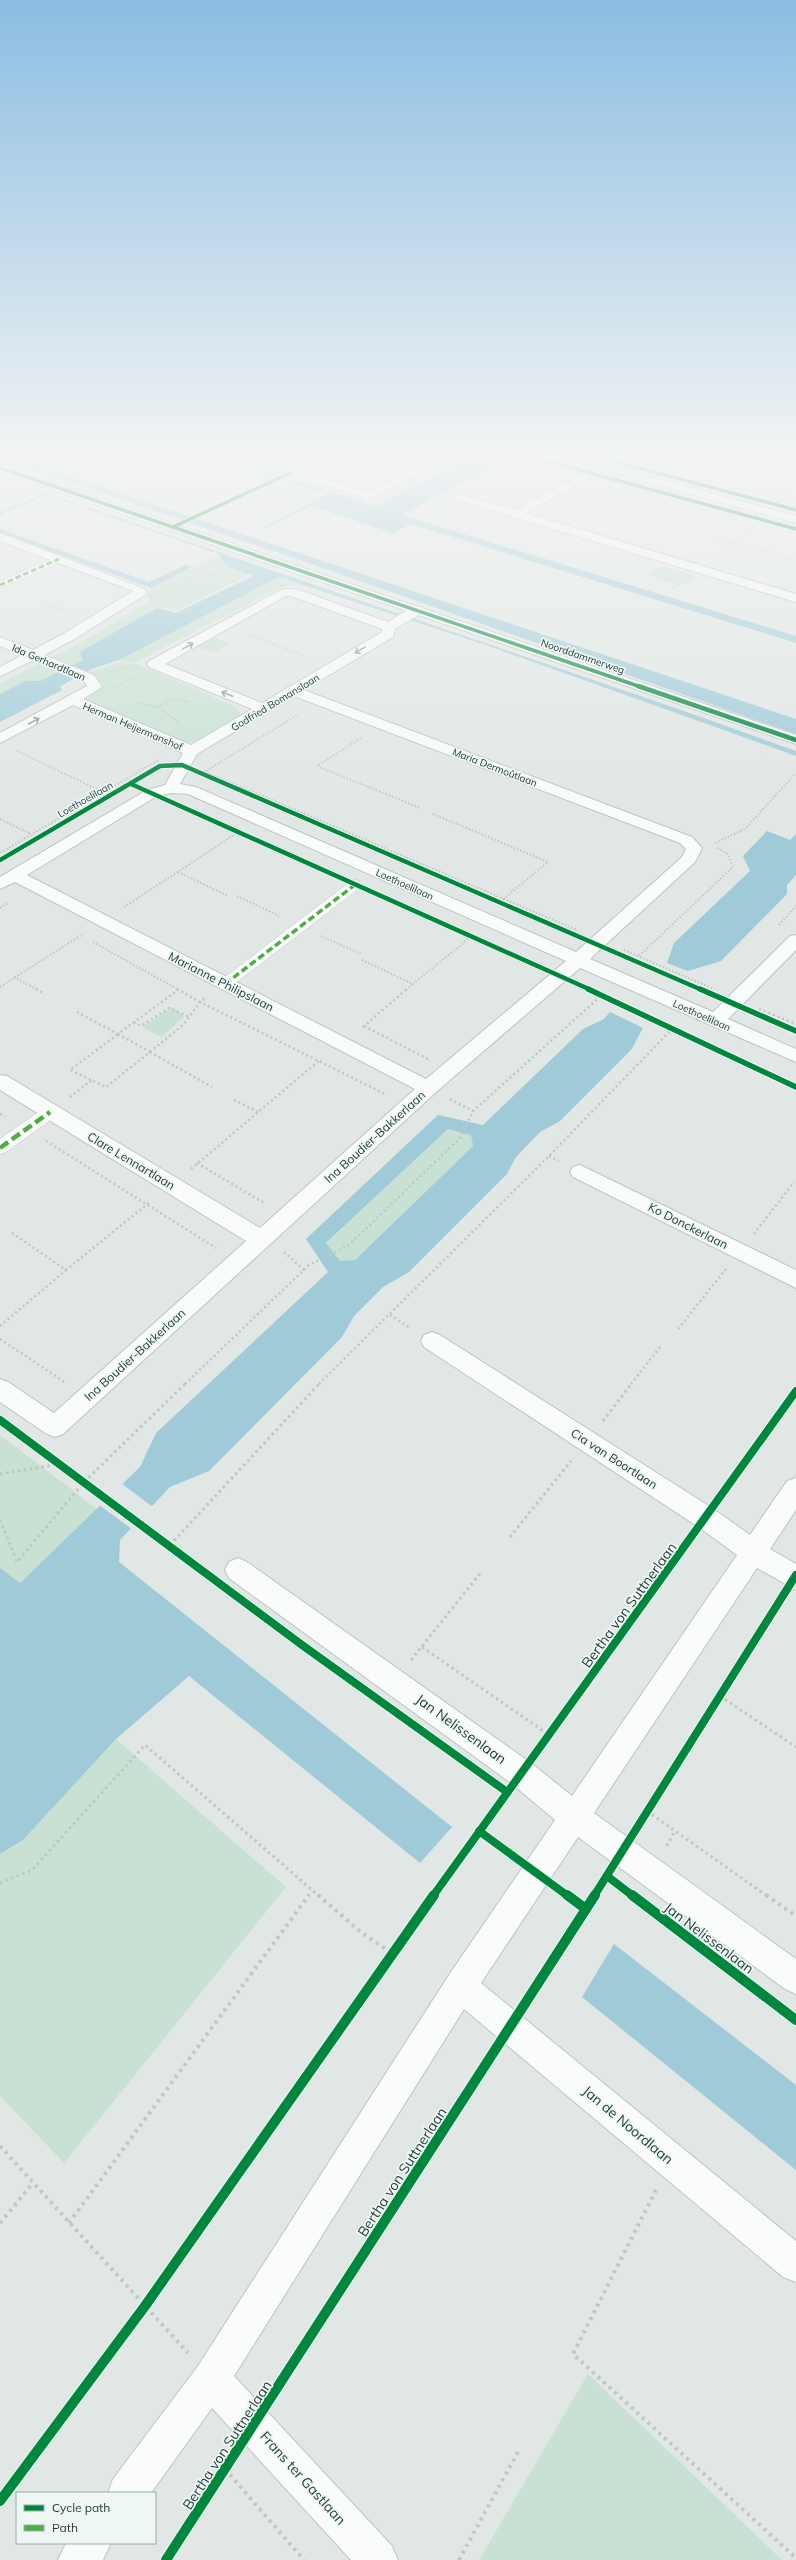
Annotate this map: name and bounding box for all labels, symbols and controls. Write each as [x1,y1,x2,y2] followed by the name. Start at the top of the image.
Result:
[539,636,626,677] street label: Noorddammerweg
[10,641,88,684] street label: Ida Gerhardtlaan
[182,641,194,649] one-way arrow
[354,647,366,655] one-way arrow
[229,671,322,734] street label: Godfried Bomanslaan
[222,690,234,698] one-way arrow
[81,699,185,754] street label: Herman Heijermanshof
[28,716,40,724] one-way arrow
[451,745,539,790] street label: Maria Dermoûtlaan
[55,778,115,821] street label: Loethoelilaan
[374,866,436,903] street label: Loethoelilaan
[166,948,277,1015] street label: Marianne Philipslaan
[671,997,733,1034] street label: Loethoelilaan
[321,1087,428,1186] street label: Ina Boudier-Bakkerlaan
[85,1128,178,1193] street label: Clare Lennartlaan
[646,1199,731,1252] street label: Ko Donckerlaan
[81,1305,188,1404] street label: Ina Boudier-Bakkerlaan
[568,1425,660,1492] street label: Cia van Boortlaan
[577,1539,681,1671] street label: Bertha von Suttnerlaan
[412,1690,510,1768] street label: Jan Nelissenlaan
[661,1898,757,1978] street label: Jan Nelissenlaan
[579,2082,677,2168] street label: Jan de Noordlaan
[353,2104,451,2240] street label: Bertha von Suttnerlaan
[178,2377,276,2513] street label: Bertha von Suttnerlaan
[256,2427,350,2529] street label: Frans ter Gastlaan
[16,2492,156,2544] legend
[52,2500,110,2515] text: Cycle path
[52,2520,78,2535] text: Path

